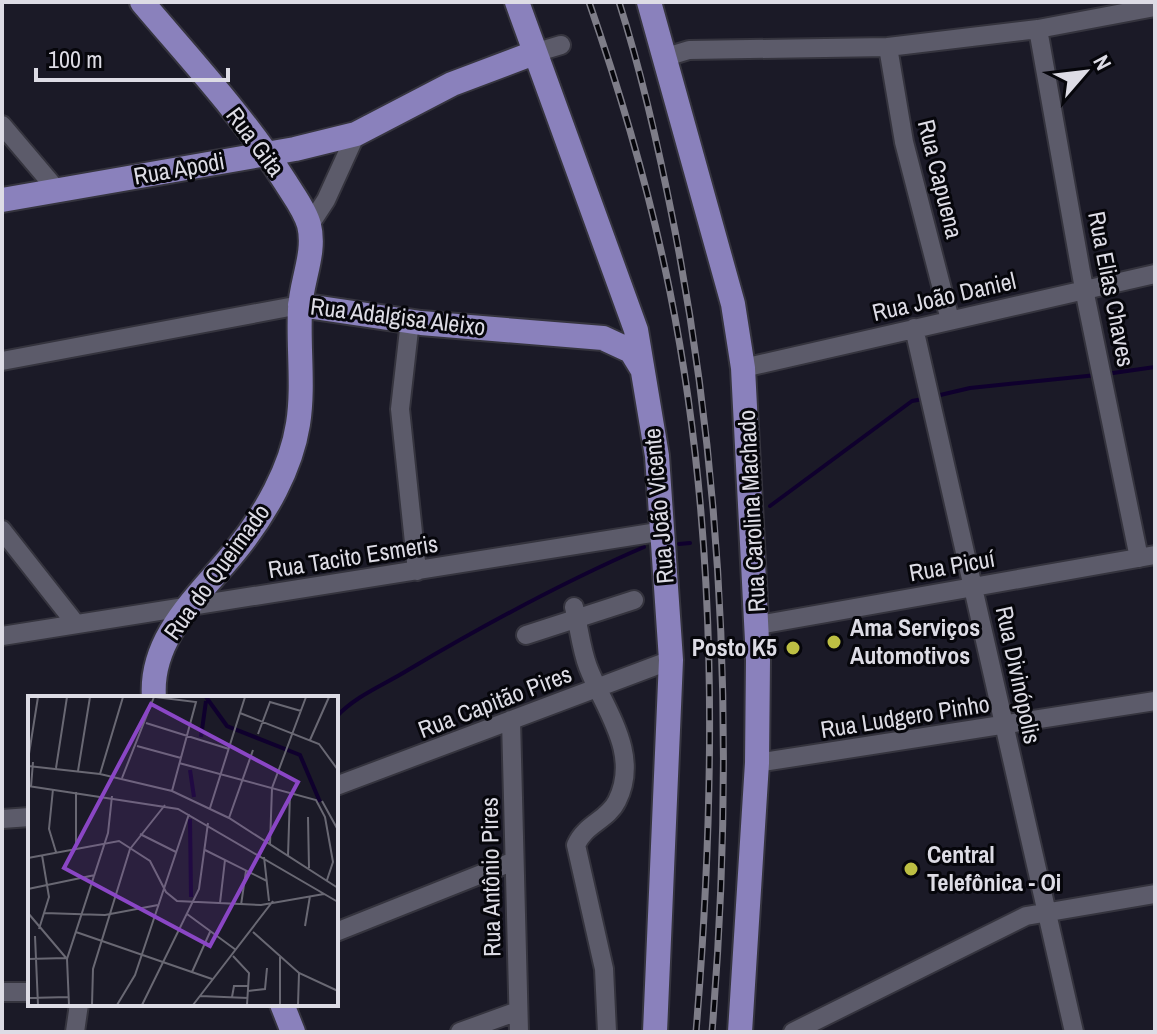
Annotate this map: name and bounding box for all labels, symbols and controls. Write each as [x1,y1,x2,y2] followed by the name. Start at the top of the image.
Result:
[36,32,228,82] scale bar
[1045,32,1125,112] north arrow
[48,43,103,75] text: 100 m
[1086,50,1119,75] text: N
[219,100,292,183] street label: Rua Gita
[911,116,971,242] street label: Rua Capuena
[131,144,227,192] street label: Rua Apodi
[1081,208,1143,369] street label: Rua Elias Chaves
[869,264,1019,328] street label: Rua João Daniel
[309,289,488,343] street label: Rua Adalgisa Aleixo
[730,409,772,613] street label: Rua Carolina Machado
[635,427,681,585] street label: Rua João Vicente
[156,497,276,646] street label: Rua do Queimado
[266,527,440,585] street label: Rua Tacito Esmeris
[906,542,998,588] street label: Rua Picuí
[989,603,1049,747] street label: Rua Divinópolis
[850,611,980,671] place label: Ama Serviços Automotivos
[692,631,777,663] place label: Posto K5
[825,633,843,651] marker: Ama Serviços Automotivos
[784,639,802,657] marker: Posto K5
[413,657,576,745] street label: Rua Capitão Pires
[818,687,992,745] street label: Rua Ludgero Pinho
[28,696,338,1006] inset map
[473,797,507,957] street label: Rua Antônio Pires
[927,838,1061,898] place label: Central Telefônica - Oi
[902,860,920,878] marker: Central Telefônica - Oi

